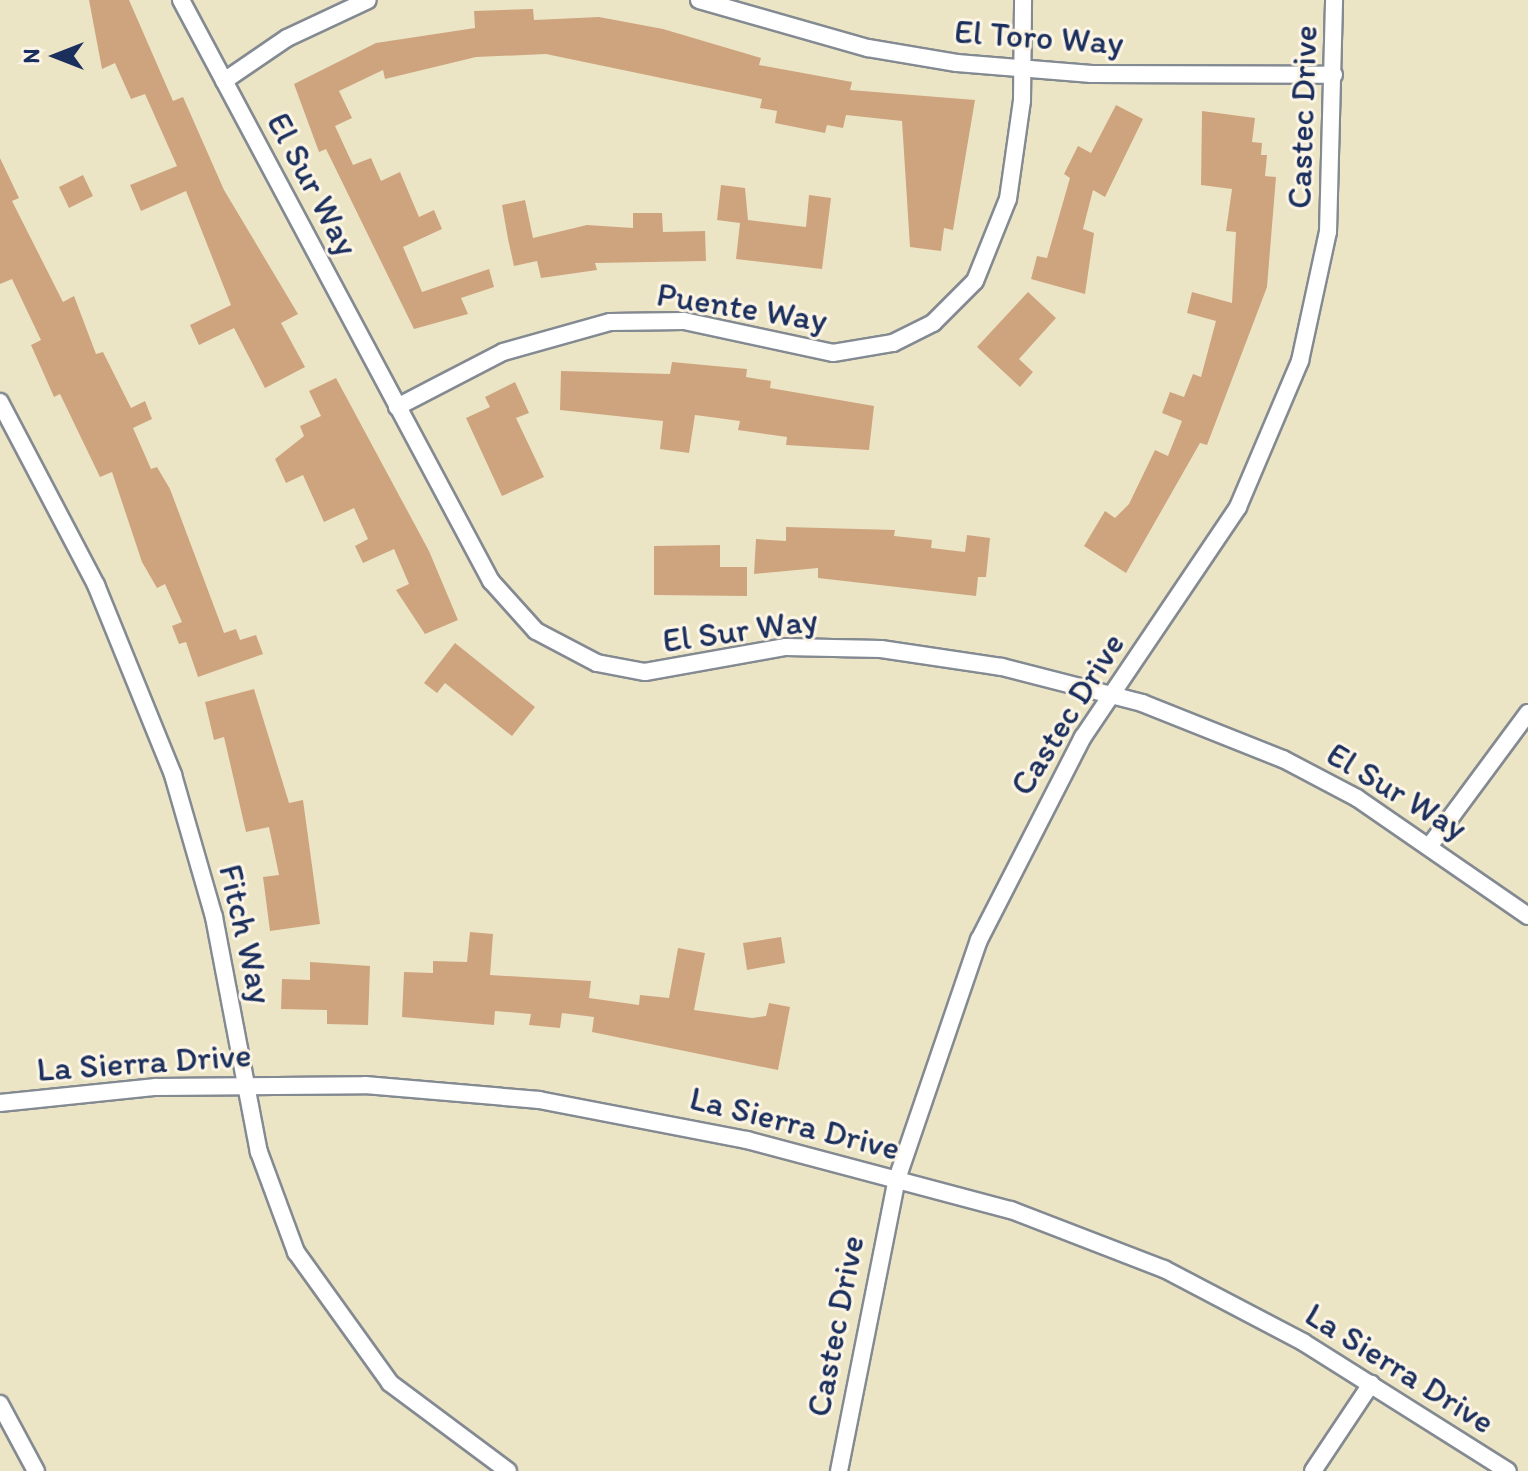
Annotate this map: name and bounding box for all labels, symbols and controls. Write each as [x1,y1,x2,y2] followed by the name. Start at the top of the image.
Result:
[953,11,1125,63] street label: El Toro Way
[16,16,96,96] north arrow
[1278,24,1326,210] street label: Castec Drive
[18,49,45,63] text: N
[258,105,368,263] street label: El Sur Way
[654,273,830,341] street label: Puente Way
[660,599,820,661] street label: El Sur Way
[1001,625,1133,803] street label: Castec Drive
[1320,733,1474,849] street label: El Sur Way
[210,861,282,1007] street label: Fitch Way
[35,1034,253,1090] street label: La Sierra Drive
[686,1077,904,1169] street label: La Sierra Drive
[797,1232,873,1420] street label: Castec Drive
[1298,1294,1502,1442] street label: La Sierra Drive

